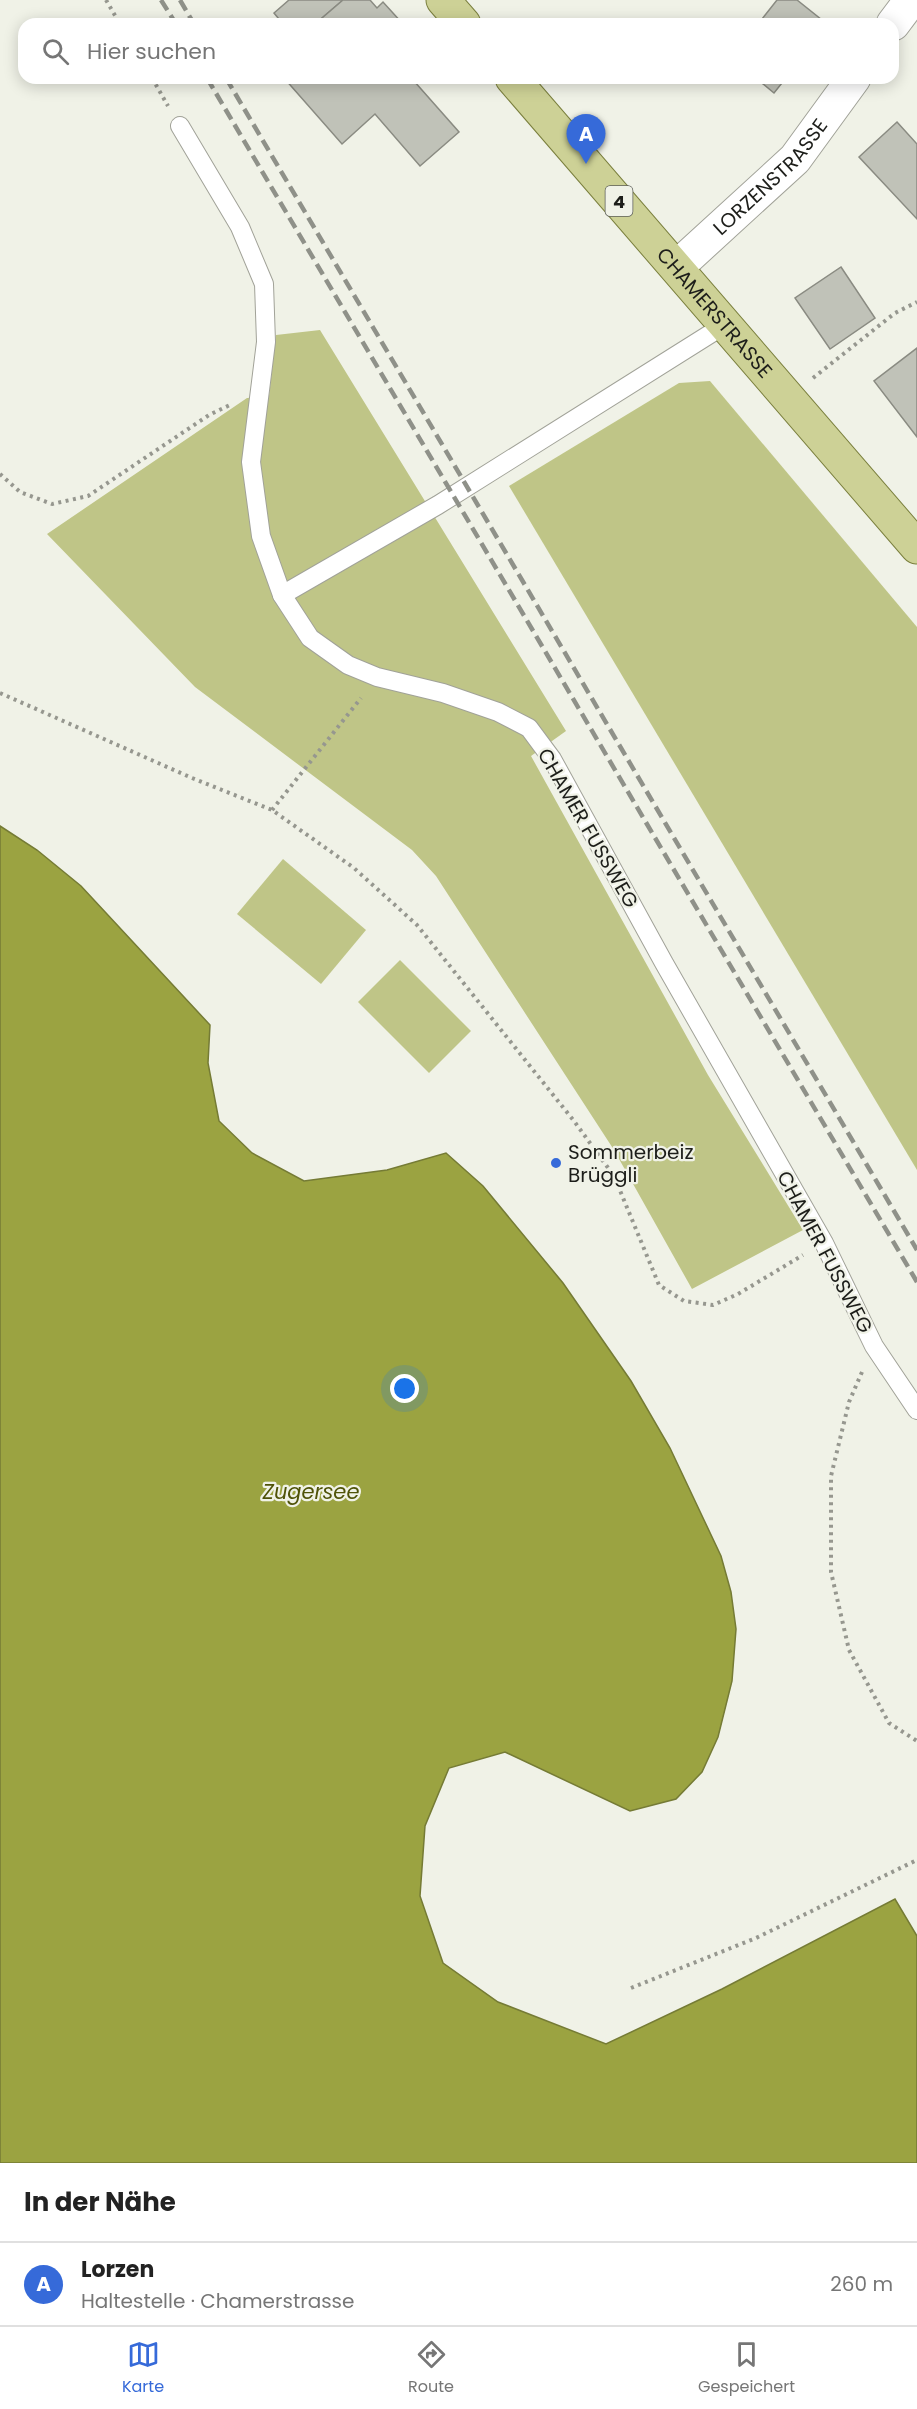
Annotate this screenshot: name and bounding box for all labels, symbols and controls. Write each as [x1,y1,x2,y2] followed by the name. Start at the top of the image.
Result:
[18,18,899,84] search box
[39,35,72,68] icon: search
[87,36,216,67] text: Hier suchen
[707,113,834,241] street label: LORZENSTRASSE
[566,114,606,164] pin: A
[606,186,632,216] road number: 4
[650,241,779,384] street label: CHAMERSTRASSE
[531,743,645,913] street label: CHAMER FUSSWEG
[568,1138,694,1189] place label: Sommerbeiz Brüggli
[549,1156,563,1170] marker: Sommerbeiz Brüggli
[770,1166,880,1338] street label: CHAMER FUSSWEG
[390,1374,419,1403] your location
[262,1477,359,1506] water label: Zugersee
[24,2184,176,2220] text: In der Nähe
[81,2254,154,2285] text: Lorzen
[36,2270,51,2298] text: A
[830,2270,893,2298] text: 260 m
[81,2287,354,2315] text: Haltestelle · Chamerstrasse
[122,2338,164,2399] tab: Karte
[408,2338,454,2399] tab: Route
[698,2338,795,2399] tab: Gespeichert

